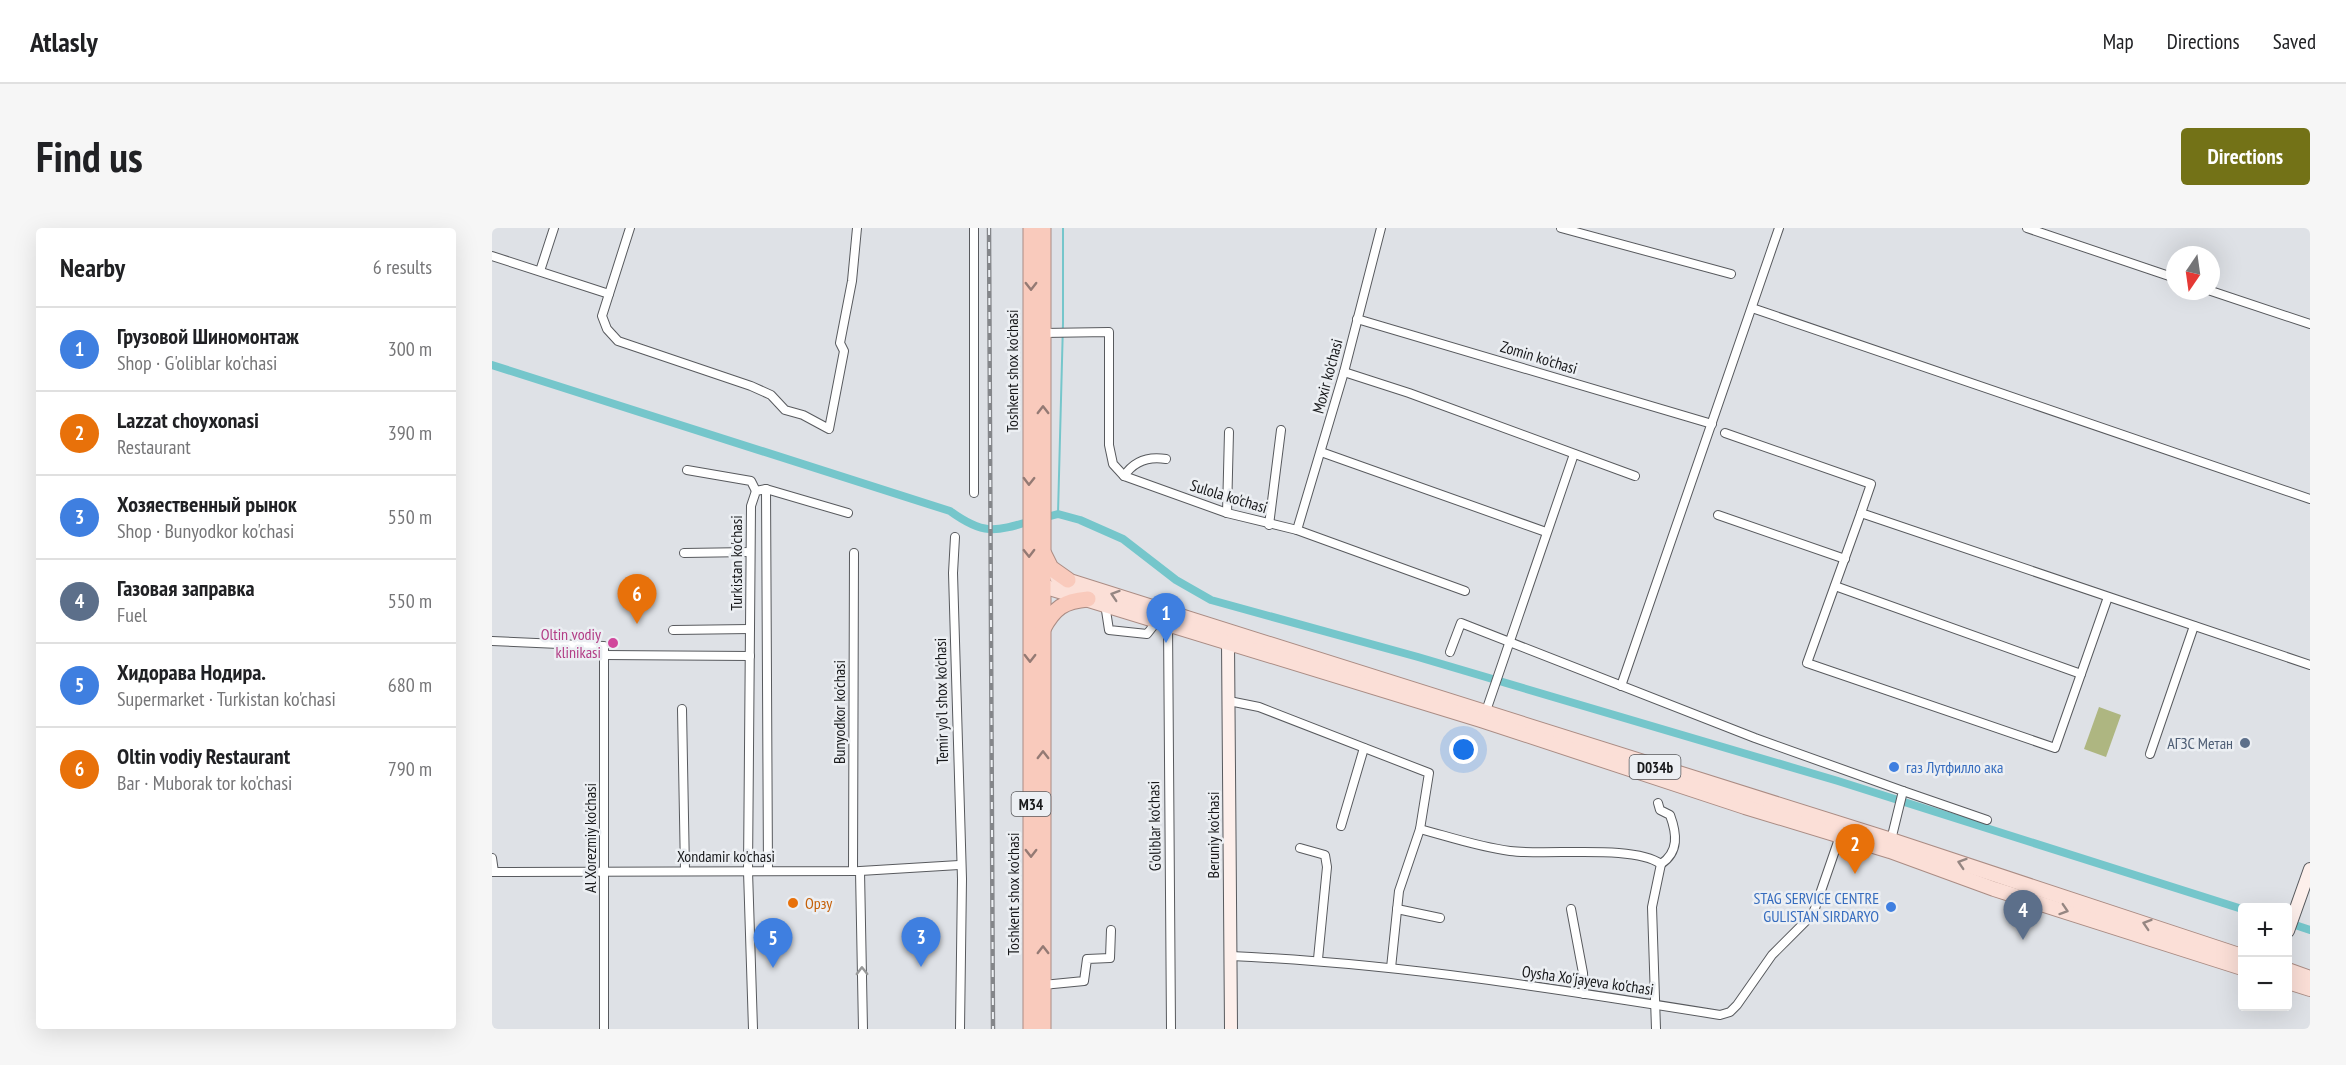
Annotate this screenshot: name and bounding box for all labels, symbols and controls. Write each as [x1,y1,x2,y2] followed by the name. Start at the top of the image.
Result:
[30,23,98,60] text: Atlasly
[2103,28,2134,55] text: Map
[2167,28,2240,55] text: Directions
[2273,28,2316,55] text: Saved
[2181,128,2310,185] button: Directions
[36,129,143,184] text: Find us
[2166,246,2220,300] north arrow
[60,251,125,284] text: Nearby
[373,254,432,280] text: 6 results
[1025,282,1037,291] one-way arrow
[1002,310,1022,432] street label: Toshkent shox ko'chasi
[117,322,299,350] text: Грузовой Шиномонтаж
[75,336,84,362] text: 1
[388,336,432,362] text: 300 m
[1307,336,1347,416] street label: Moxir ko'chasi
[1498,336,1580,378] street label: Zomin ko'chasi
[117,350,277,376] text: Shop · G'oliblar ko'chasi
[117,406,259,434] text: Lazzat choyxonasi
[1037,406,1049,415] one-way arrow
[75,420,84,446] text: 2
[388,420,432,446] text: 390 m
[117,434,191,460] text: Restaurant
[1188,475,1270,517] street label: Sulola ko'chasi
[1023,477,1035,486] one-way arrow
[117,490,297,518] text: Хозяественный рынок
[75,504,84,530] text: 3
[388,504,432,530] text: 550 m
[726,515,746,611] street label: Turkistan ko'chasi
[117,518,294,544] text: Shop · Bunyodkor ko'chasi
[1023,549,1035,558] one-way arrow
[117,574,255,602] text: Газовая заправка
[618,574,656,624] pin: 6
[75,588,84,614] text: 4
[388,588,432,614] text: 550 m
[1110,590,1121,602] one-way arrow
[1146,594,1186,643] pin: 1
[117,602,147,628] text: Fuel
[541,624,601,662] place label: Oltin vodiy klinikasi
[606,636,620,650] marker: Oltin vodiy klinikasi
[930,638,952,764] street label: Temir yo'l shox ko'chasi
[1024,653,1036,662] one-way arrow
[117,658,266,686] text: Хидорава Нодира.
[829,660,849,764] street label: Bunyodkor ko'chasi
[75,672,84,698] text: 5
[388,672,432,698] text: 680 m
[117,686,336,712] text: Supermarket · Turkistan ko'chasi
[2167,733,2233,753] place label: АГЗС Метан
[1449,735,1478,764] your location
[2238,736,2252,750] marker: АГЗС Метан
[117,742,290,770] text: Oltin vodiy Restaurant
[1037,750,1049,759] one-way arrow
[1630,755,1680,779] road number: D034b
[75,756,84,782] text: 6
[388,756,432,782] text: 790 m
[1906,757,2003,777] place label: газ Лутфилло ака
[1887,760,1901,774] marker: газ Лутфилло ака
[117,770,292,796] text: Bar · Muborak tor ko'chasi
[1143,781,1165,871] street label: G'oliblar ko'chasi
[580,783,600,893] street label: Al Xorezmiy ko'chasi
[1012,792,1050,816] road number: M34
[1203,792,1223,878] street label: Beruniy ko'chasi
[1836,824,1874,874] pin: 2
[1003,833,1023,955] street label: Toshkent shox ko'chasi
[677,846,775,866] street label: Xondamir ko'chasi
[1025,848,1037,857] one-way arrow
[1957,858,1968,871] one-way arrow
[1753,888,1879,926] place label: STAG SERVICE CENTRE GULISTAN SIRDARYO
[2004,890,2042,940] pin: 4
[805,893,832,913] place label: Орзу
[786,896,800,910] marker: Орзу
[1884,900,1898,914] marker: STAG SERVICE CENTRE GULISTAN SIRDARYO
[2058,903,2069,915] one-way arrow
[2238,903,2292,1011] map controls
[2238,903,2292,957] button: +
[754,918,792,968] pin: 5
[902,918,940,967] pin: 3
[2142,919,2153,931] one-way arrow
[1037,945,1049,954] one-way arrow
[2238,957,2292,1011] button: −
[1521,961,1655,999] street label: Oysha Xo'jayeva ko'chasi
[856,966,868,975] one-way arrow

